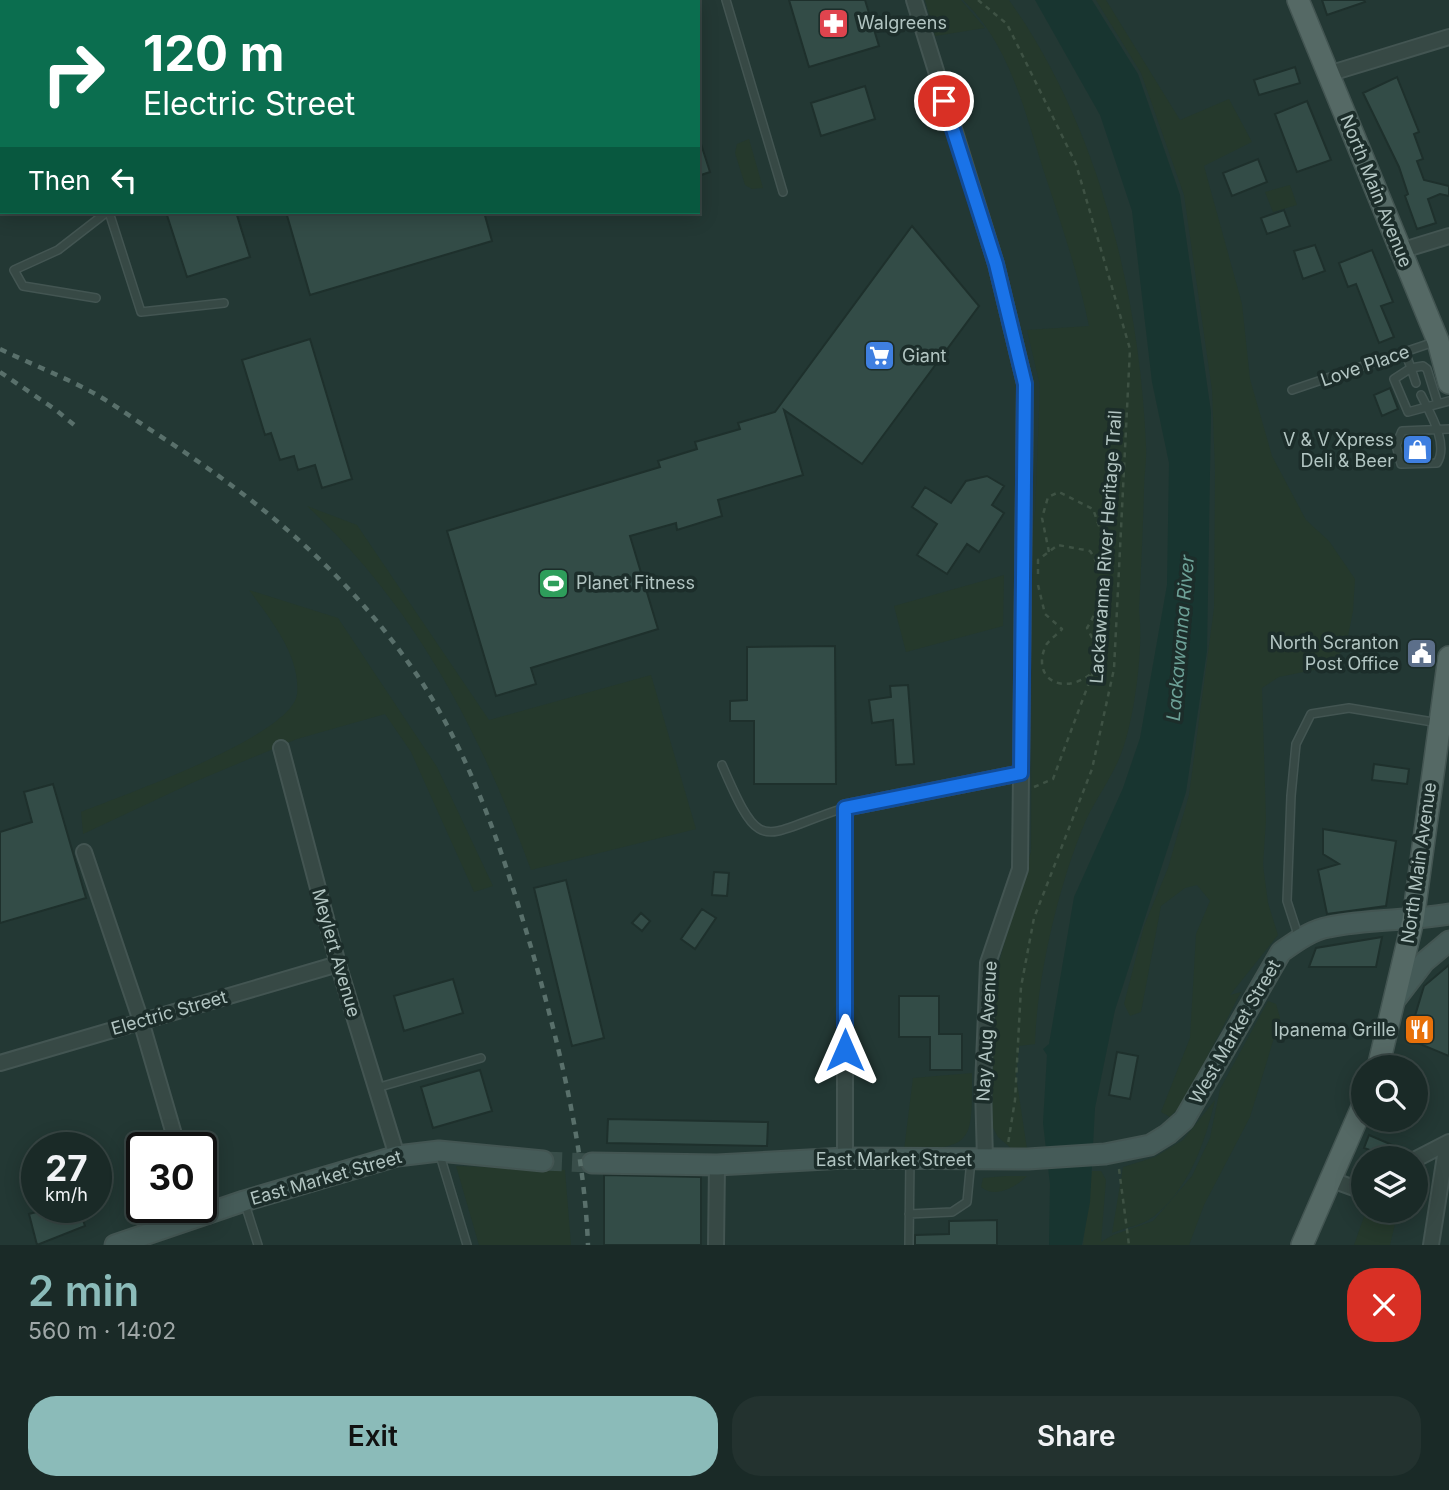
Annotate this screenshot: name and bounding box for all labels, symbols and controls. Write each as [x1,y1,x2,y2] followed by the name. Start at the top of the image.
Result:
[817,6,851,40] pharmacy icon: Walgreens
[857,12,947,33] place label: Walgreens
[143,24,284,83] text: 120 m
[28,28,119,119] icon: right
[914,71,974,131] pin
[925,82,963,120] icon: arrive
[143,84,355,123] text: Electric Street
[1336,111,1417,270] street label: North Main Avenue
[105,161,143,199] icon: left
[28,165,91,196] text: Then
[862,339,896,373] supermarket icon: Giant
[1318,341,1412,391] street label: Love Place
[902,345,947,366] place label: Giant
[1085,410,1126,684] street label: Lackawanna River Heritage Trail
[1283,429,1394,471] place label: V & V Xpress Deli & Beer
[1400,433,1434,467] shop icon: V & V Xpress Deli & Beer
[1162,553,1199,722] water label: Lackawanna River
[536,566,570,600] sports icon: Planet Fitness
[576,572,695,593] place label: Planet Fitness
[1270,632,1399,674] place label: North Scranton Post Office
[1405,636,1439,670] public building icon: North Scranton Post Office
[1397,781,1440,945] street label: North Main Avenue
[308,886,365,1020] street label: Meylert Avenue
[1185,956,1284,1108] street label: West Market Street
[972,960,1001,1102] street label: Nay Aug Avenue
[109,986,229,1039] street label: Electric Street
[808,1013,882,1087] position arrow
[1402,1013,1436,1047] restaurant icon: Ipanema Grille
[1274,1019,1396,1040] place label: Ipanema Grille
[1351,1055,1428,1223] map controls
[1351,1055,1428,1132] button: search
[126,1132,217,1223] speed limit sign: 30
[248,1146,404,1209] street label: East Market Street
[1351,1146,1428,1223] button: layers
[45,1147,88,1189] text: 27
[816,1149,972,1170] street label: East Market Street
[45,1184,88,1205] text: km/h
[28,1265,139,1316] text: 2 min
[1347,1268,1421,1342] button: close
[28,1317,176,1345] text: 560 m · 14:02
[28,1396,718,1476] button: Exit
[732,1396,1421,1476] button: Share

